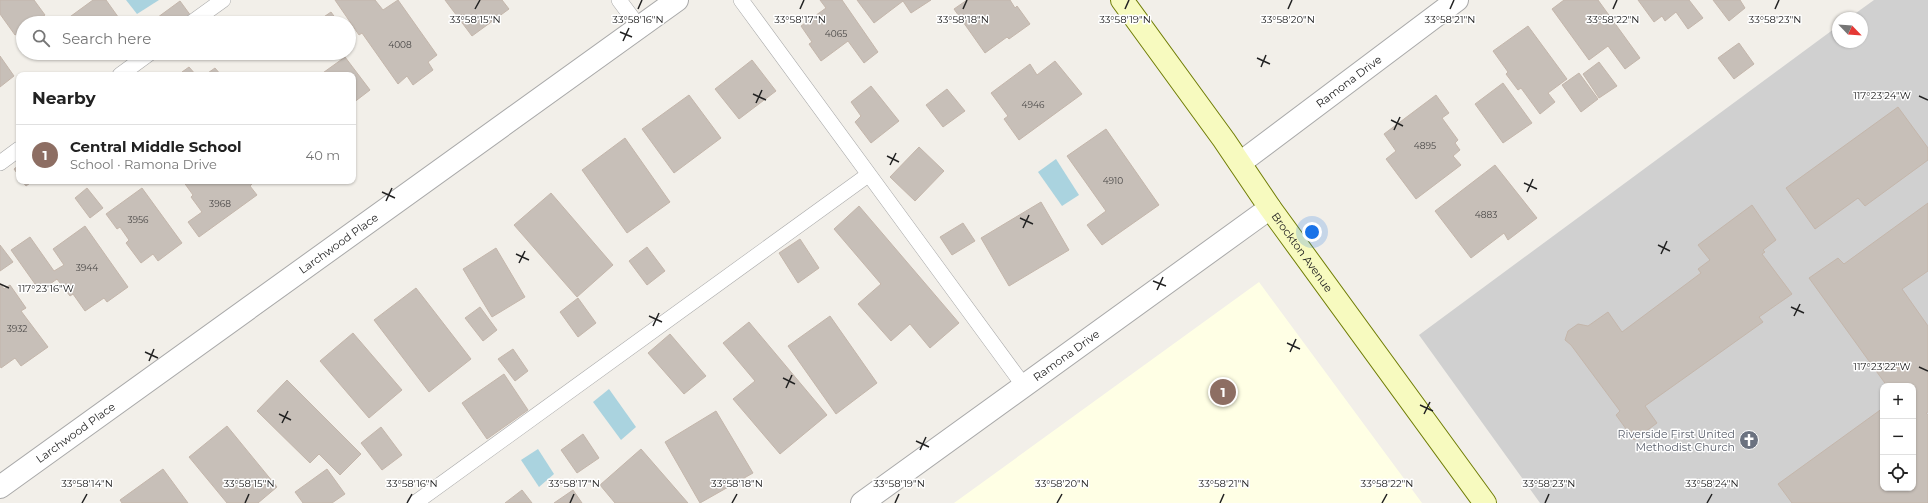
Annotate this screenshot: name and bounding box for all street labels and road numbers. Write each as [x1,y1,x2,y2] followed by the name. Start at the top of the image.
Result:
[1313,52,1385,111] street label: Ramona Drive
[296,210,381,277] street label: Larchwood Place
[1269,210,1336,295] street label: Brockton Avenue
[1030,326,1102,384] street label: Ramona Drive
[33,399,118,466] street label: Larchwood Place

